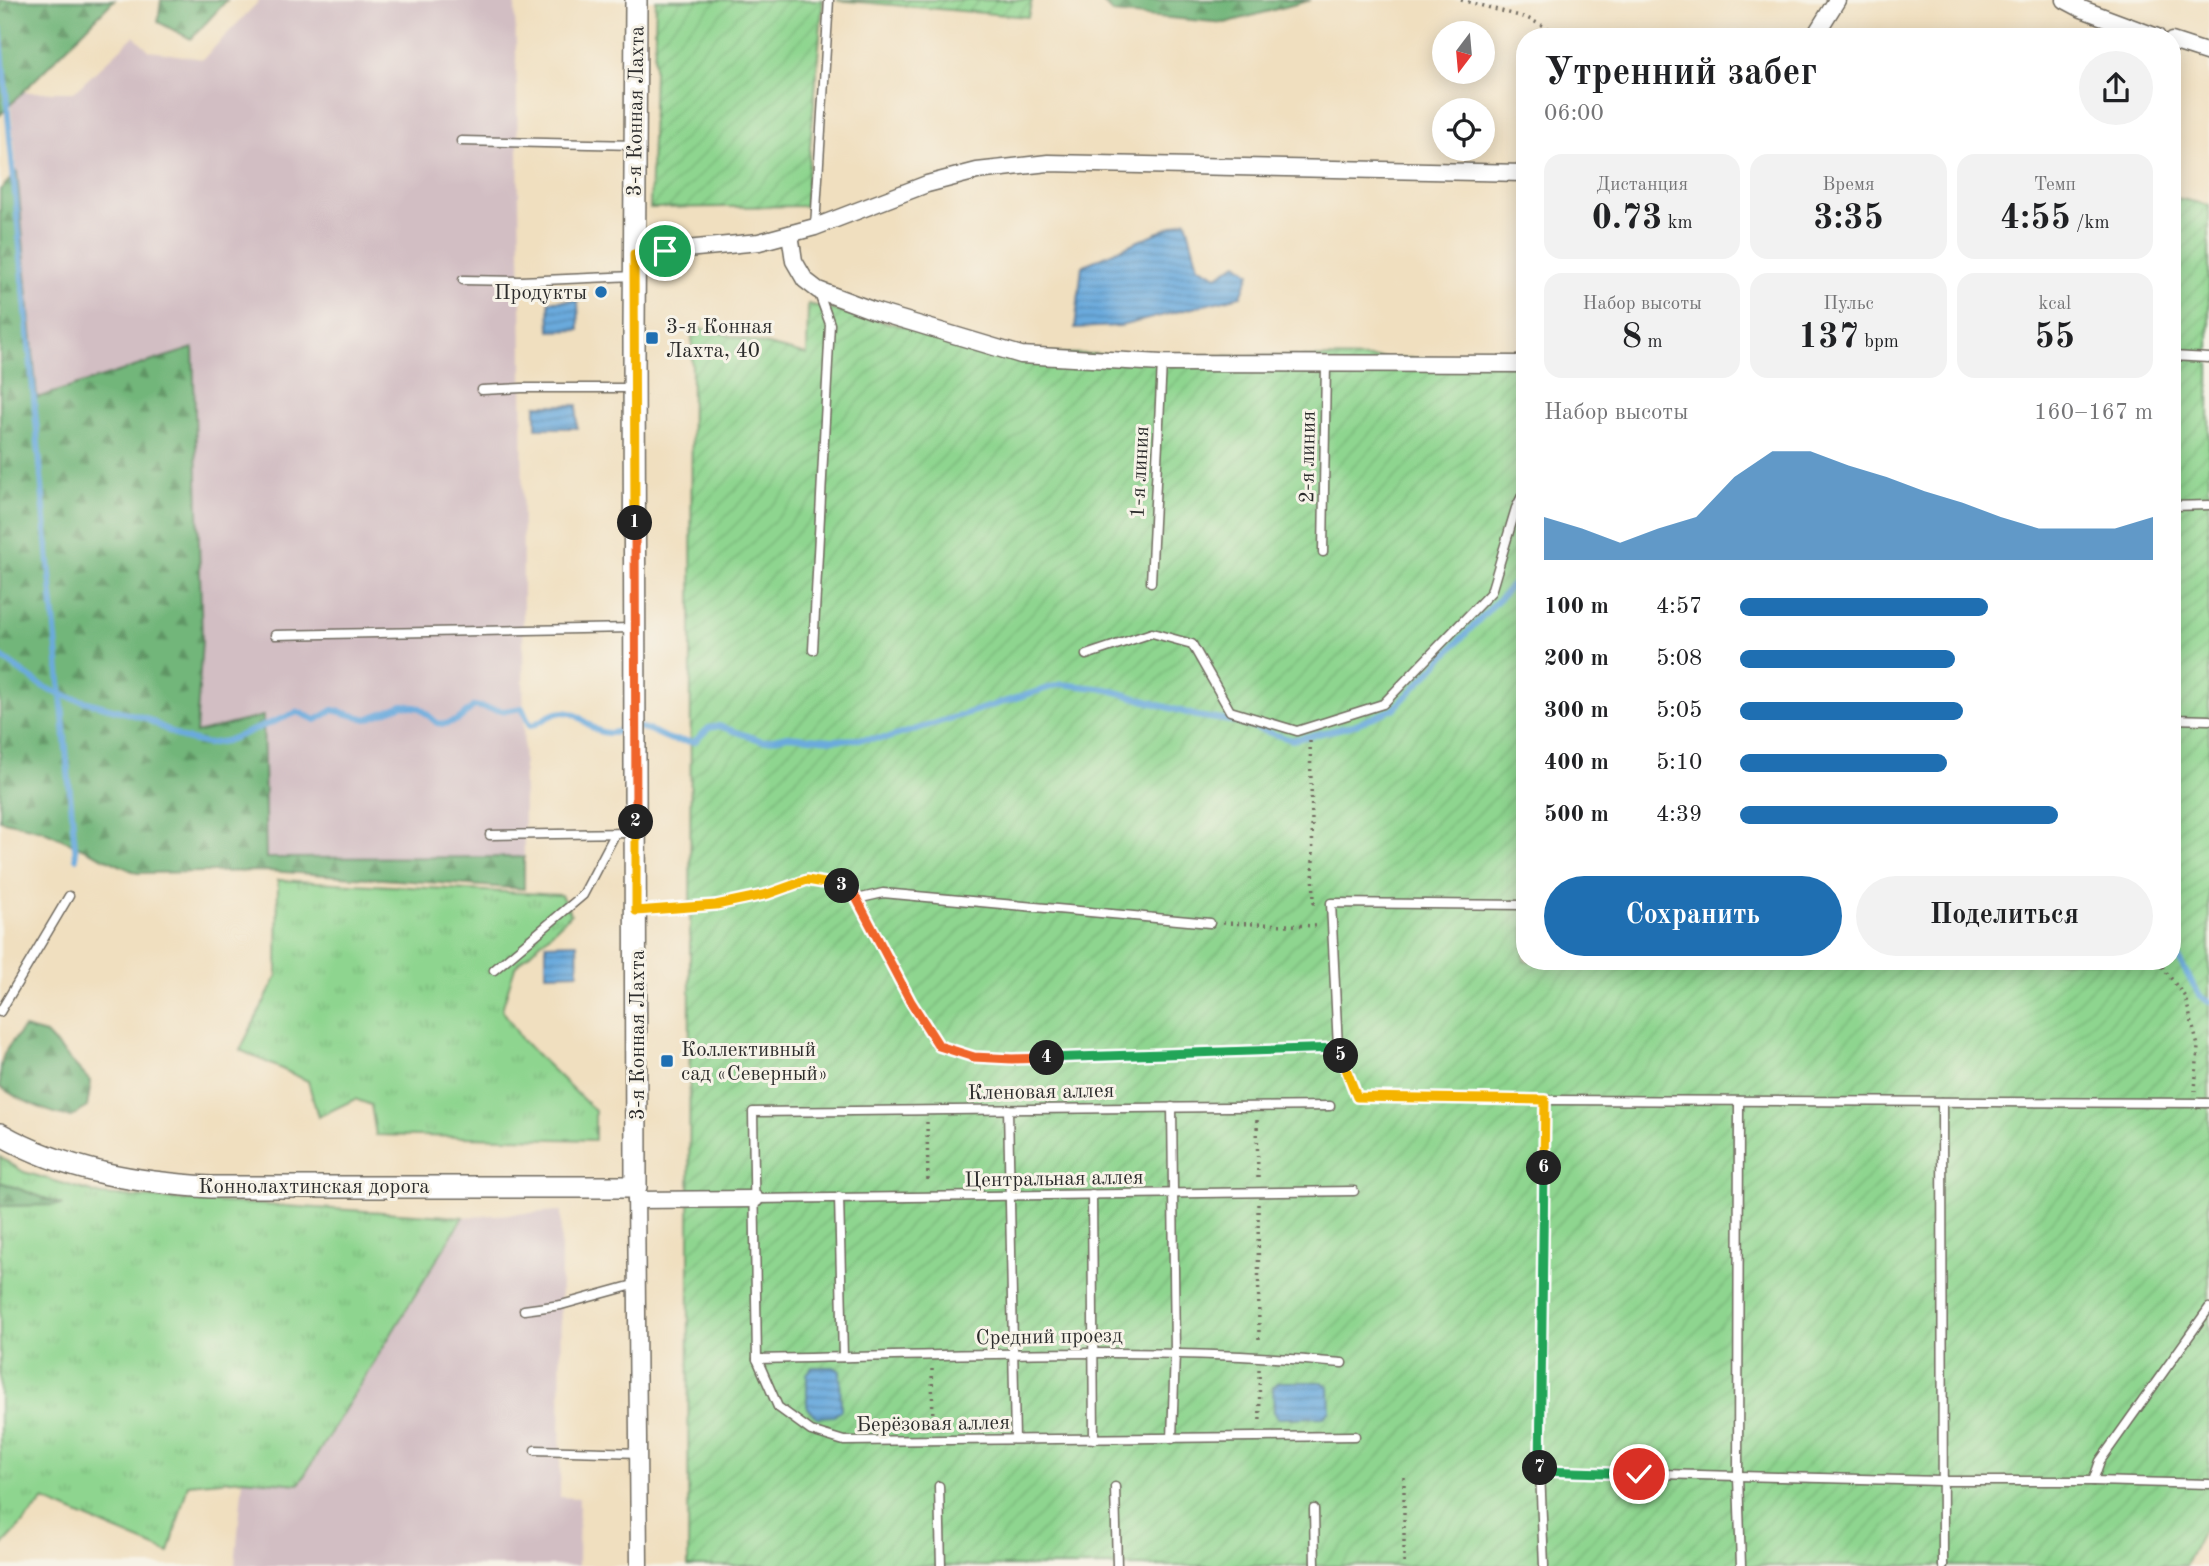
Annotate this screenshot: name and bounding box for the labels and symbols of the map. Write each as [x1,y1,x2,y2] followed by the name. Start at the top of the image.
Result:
[1432,21,1494,84] north arrow
[625,26,648,196] street label: 3-я Конная Лахта
[635,221,695,281] pin
[494,283,587,304] place label: Продукты
[593,284,609,300] marker: Продукты
[666,317,773,362] place label: 3-я Конная Лахта, 40
[644,330,660,346] marker: 3-я Конная Лахта, 40
[1297,411,1320,503] street label: 2-я линия
[1128,425,1153,519] street label: 1-я линия
[618,505,652,540] pin: 1
[618,804,654,840] pin: 2
[824,868,860,903] pin: 3
[628,950,649,1120] street label: 3-я Конная Лахта
[1324,1038,1358,1074] pin: 5
[681,1040,828,1085] place label: Коллективный сад «Северный»
[1030,1040,1064,1076] pin: 4
[659,1053,675,1069] marker: Коллективный сад «Северный»
[967,1081,1115,1104] street label: Кленовая аллея
[1526,1150,1562,1186] pin: 6
[964,1167,1144,1192] street label: Центральная аллея
[198,1177,430,1198] street label: Коннолахтинская дорога
[975,1326,1123,1349] street label: Средний проезд
[856,1413,1010,1436] street label: Берёзовая аллея
[1609,1444,1669,1504] pin
[1522,1450,1558,1486] pin: 7

